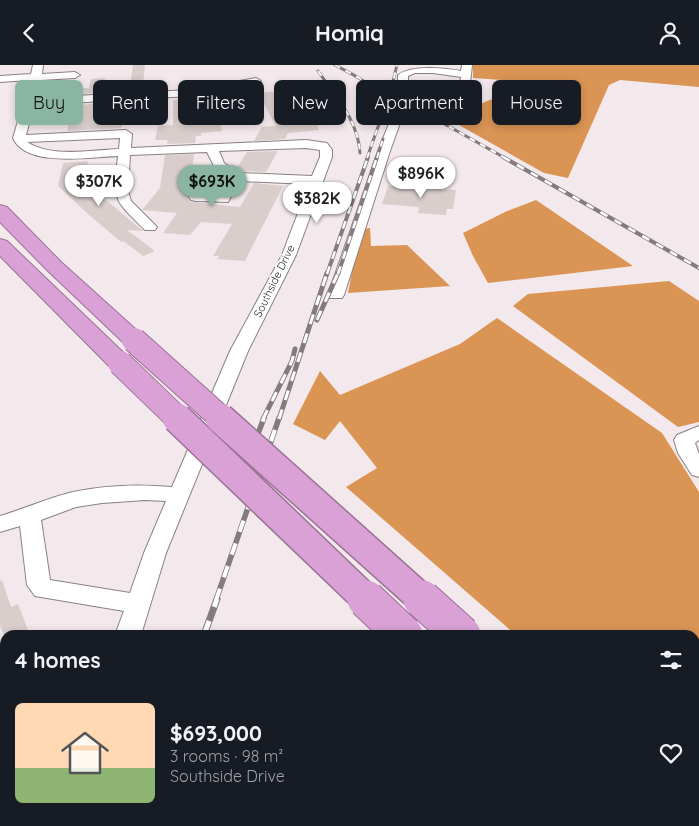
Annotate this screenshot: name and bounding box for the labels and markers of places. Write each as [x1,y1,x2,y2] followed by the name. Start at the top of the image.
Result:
[386,157,456,199] pin: $896K
[64,165,134,207] pin: $307K
[177,165,247,207] pin: $693K
[282,181,352,224] pin: $382K

